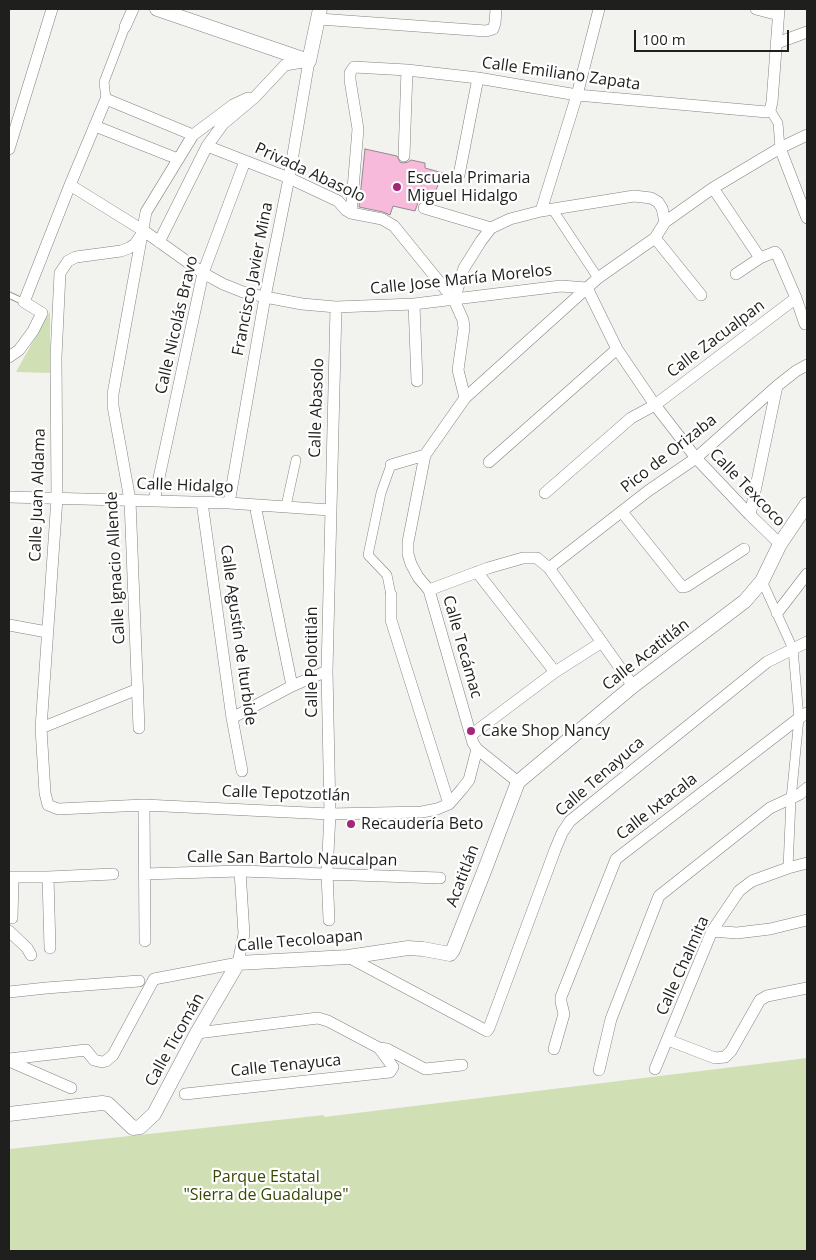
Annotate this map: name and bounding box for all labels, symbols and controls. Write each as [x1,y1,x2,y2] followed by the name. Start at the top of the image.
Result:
[636,20,791,52] scale bar
[642,29,686,49] text: 100 m
[481,53,641,95] street label: Calle Emiliano Zapata
[252,139,368,207] street label: Privada Abasolo
[407,168,530,206] place label: Escuela Primaria Miguel Hidalgo
[391,181,403,193] marker: Escuela Primaria Miguel Hidalgo
[229,200,277,358] street label: Francisco Javier Mina
[152,254,202,396] street label: Calle Nicolás Bravo
[369,261,553,299] street label: Calle Jose María Morelos
[663,296,769,382] street label: Calle Zacualpan
[306,358,328,458] street label: Calle Abasolo
[617,411,721,497] street label: Pico de Orizaba
[26,428,50,562] street label: Calle Juan Aldama
[705,445,789,531] street label: Calle Texcoco
[136,475,234,497] street label: Calle Hidalgo
[102,491,130,645] street label: Calle Ignacio Allende
[216,543,260,727] street label: Calle Agustín de Iturbide
[438,593,486,701] street label: Calle Tecámac
[302,606,322,718] street label: Calle Polotitlán
[599,615,693,695] street label: Calle Acatitlán
[481,721,610,741] place label: Cake Shop Nancy
[465,725,477,737] marker: Cake Shop Nancy
[552,733,648,821] street label: Calle Tenayuca
[613,770,701,844] street label: Calle Ixtacala
[221,782,351,806] street label: Calle Tepotzotlán
[361,814,483,834] place label: Recaudería Beto
[345,818,357,830] marker: Recaudería Beto
[442,842,484,910] street label: Acatitlán
[187,848,397,870] street label: Calle San Bartolo Naucalpan
[653,913,713,1019] street label: Calle Chalmita
[236,926,364,956] street label: Calle Tecoloapan
[141,990,209,1090] street label: Calle Ticomán
[230,1051,342,1081] street label: Calle Tenayuca
[183,1167,349,1205] park label: Parque Estatal "Sierra de Guadalupe"

